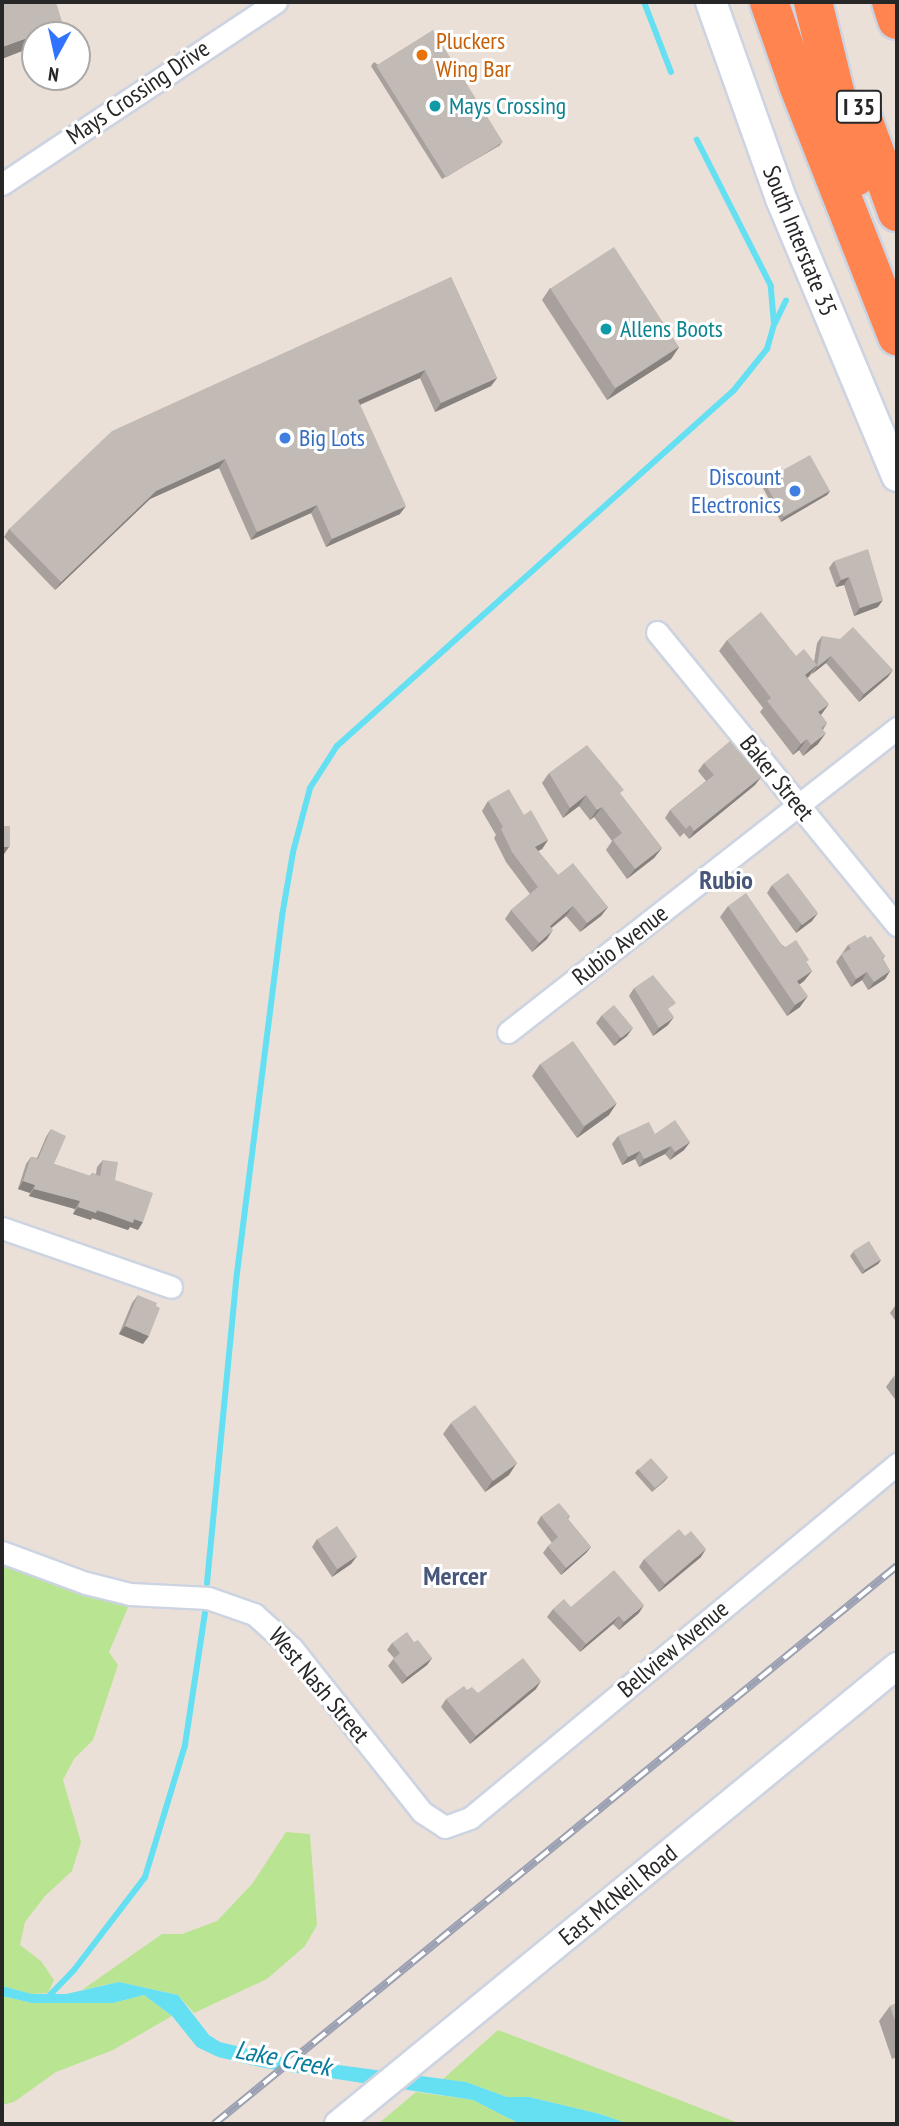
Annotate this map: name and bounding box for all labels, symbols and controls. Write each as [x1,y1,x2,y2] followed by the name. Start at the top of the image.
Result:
[21,21,91,91] north arrow
[436,27,511,83] place label: Pluckers Wing Bar
[61,34,215,150] street label: Mays Crossing Drive
[414,47,430,63] marker: Pluckers Wing Bar
[47,62,60,87] text: N
[834,88,884,127] road number: I 35
[449,92,566,120] place label: Mays Crossing
[427,98,443,114] marker: Mays Crossing
[757,162,843,320] street label: South Interstate 35
[620,315,723,343] place label: Allens Boots
[598,321,614,337] marker: Allens Boots
[299,424,365,452] place label: Big Lots
[277,430,293,446] marker: Big Lots
[691,463,781,519] place label: Discount Electronics
[787,483,803,499] marker: Discount Electronics
[734,730,820,826] street label: Baker Street
[699,864,753,896] district label: Rubio
[566,899,674,991] street label: Rubio Avenue
[423,1560,487,1592] district label: Mercer
[611,1594,735,1704] street label: Bellview Avenue
[263,1622,375,1748] street label: West Nash Street
[553,1839,683,1951] street label: East McNeil Road
[232,2033,334,2083] water label: Lake Creek

